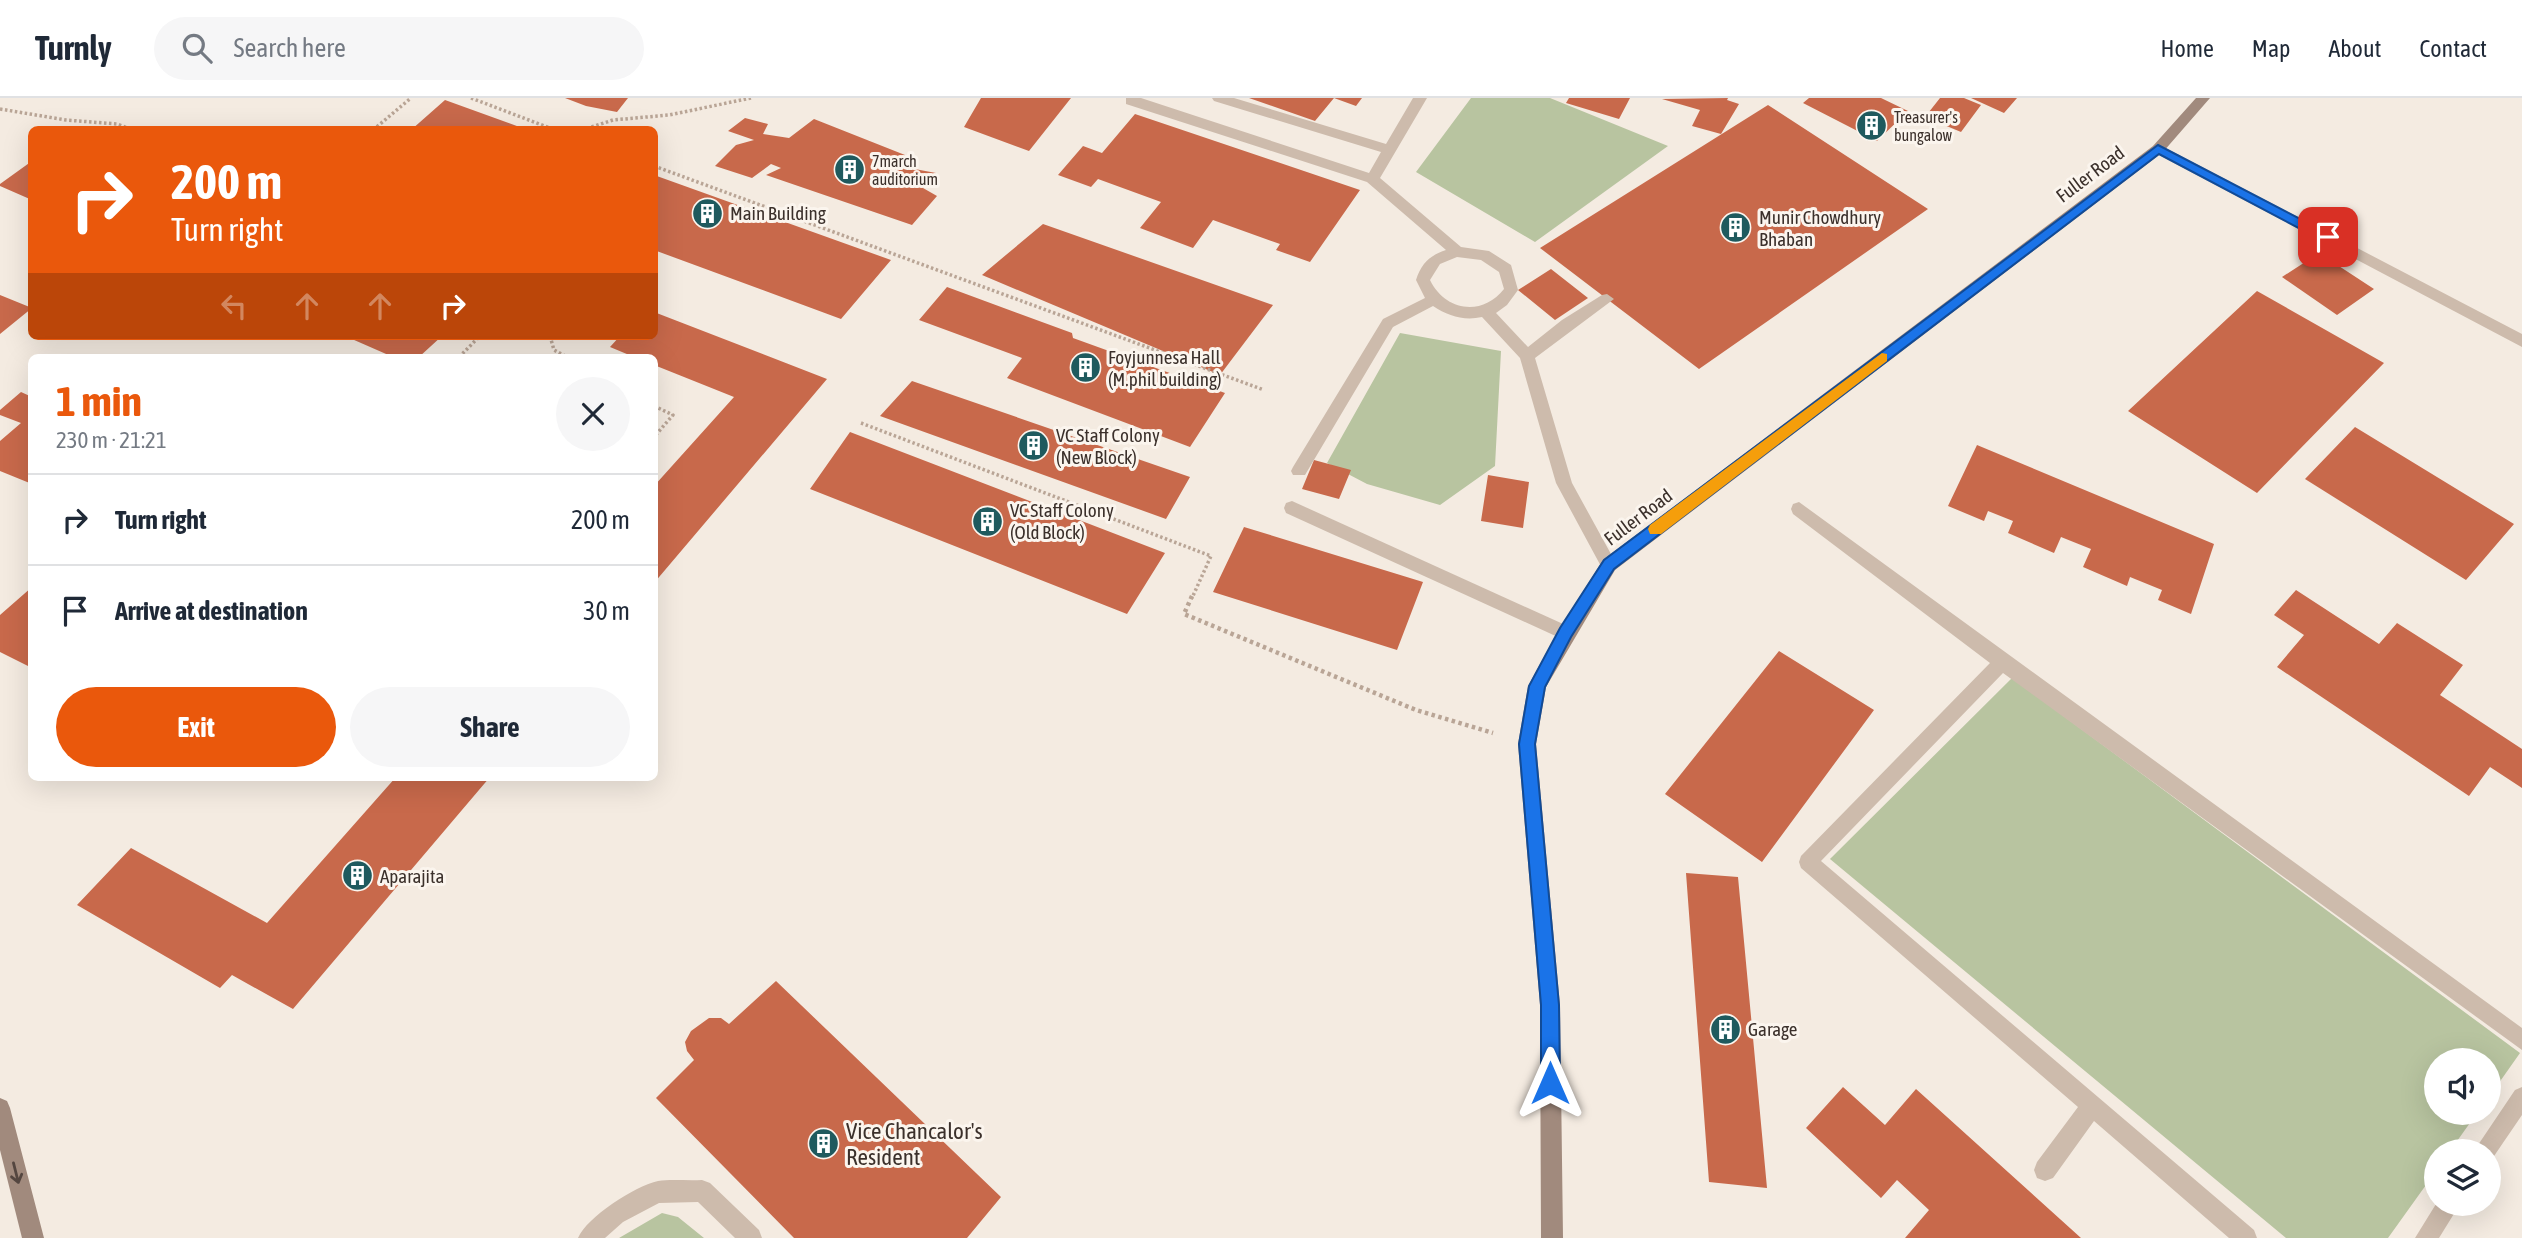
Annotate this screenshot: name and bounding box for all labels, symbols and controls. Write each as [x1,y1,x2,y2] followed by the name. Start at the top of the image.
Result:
[154,17,644,80] search box
[35,29,112,67] text: Turnly
[178,29,216,67] icon: search
[234,33,346,63] text: Search here
[2160,35,2214,62] text: Home
[2252,35,2290,62] text: Map
[2328,35,2381,62] text: About
[2419,35,2487,62] text: Contact
[1894,108,1958,145] place label: Treasurer's bungalow
[1854,109,1888,143] building icon: Treasurer's bungalow
[2052,141,2128,207] street label: Fuller Road
[872,152,938,188] place label: 7march auditorium
[171,153,282,209] text: 200 m
[832,153,866,187] building icon: 7march auditorium
[56,154,147,245] icon: right
[690,196,724,230] building icon: Main Building
[730,202,827,224] place label: Main Building
[1759,206,1881,250] place label: Munir Chowdhury Bhaban
[2298,207,2358,267] pin
[171,211,284,248] text: Turn right
[1719,211,1753,245] building icon: Munir Chowdhury Bhaban
[2309,218,2347,256] icon: arrive
[215,287,253,325] icon: left
[288,287,326,325] icon: ahead
[361,287,399,325] icon: ahead
[434,287,472,325] icon: right
[1108,346,1222,390] place label: Foyjunnesa Hall (M.phil building)
[1068,351,1102,385] building icon: Foyjunnesa Hall (M.phil building)
[56,377,142,425] text: 1 min
[556,377,630,451] button: close
[1056,424,1160,468] place label: VC Staff Colony (New Block)
[56,427,167,453] text: 230 m · 21:21
[1016,429,1050,463] building icon: VC Staff Colony (New Block)
[1600,484,1676,550] street label: Fuller Road
[1010,499,1114,543] place label: VC Staff Colony (Old Block)
[56,501,94,539] icon: right
[970,504,1004,538] building icon: VC Staff Colony (Old Block)
[115,505,206,535] text: Turn right
[571,505,630,535] text: 200 m
[56,592,94,630] icon: arrive
[115,596,308,626] text: Arrive at destination
[583,596,630,626] text: 30 m
[56,687,336,767] button: Exit
[350,687,630,767] button: Share
[340,859,374,893] building icon: Aparajita
[380,865,444,887] place label: Aparajita
[1708,1012,1742,1046] building icon: Garage
[1748,1018,1797,1040] place label: Garage
[1513,1046,1587,1120] position arrow
[2424,1048,2501,1216] map controls
[2424,1048,2501,1125] button: sound
[846,1118,983,1170] place label: Vice Chancalor's Resident
[806,1127,840,1161] building icon: Vice Chancalor's Resident
[2424,1139,2501,1216] button: layers
[10,1161,23,1184] one-way arrow

